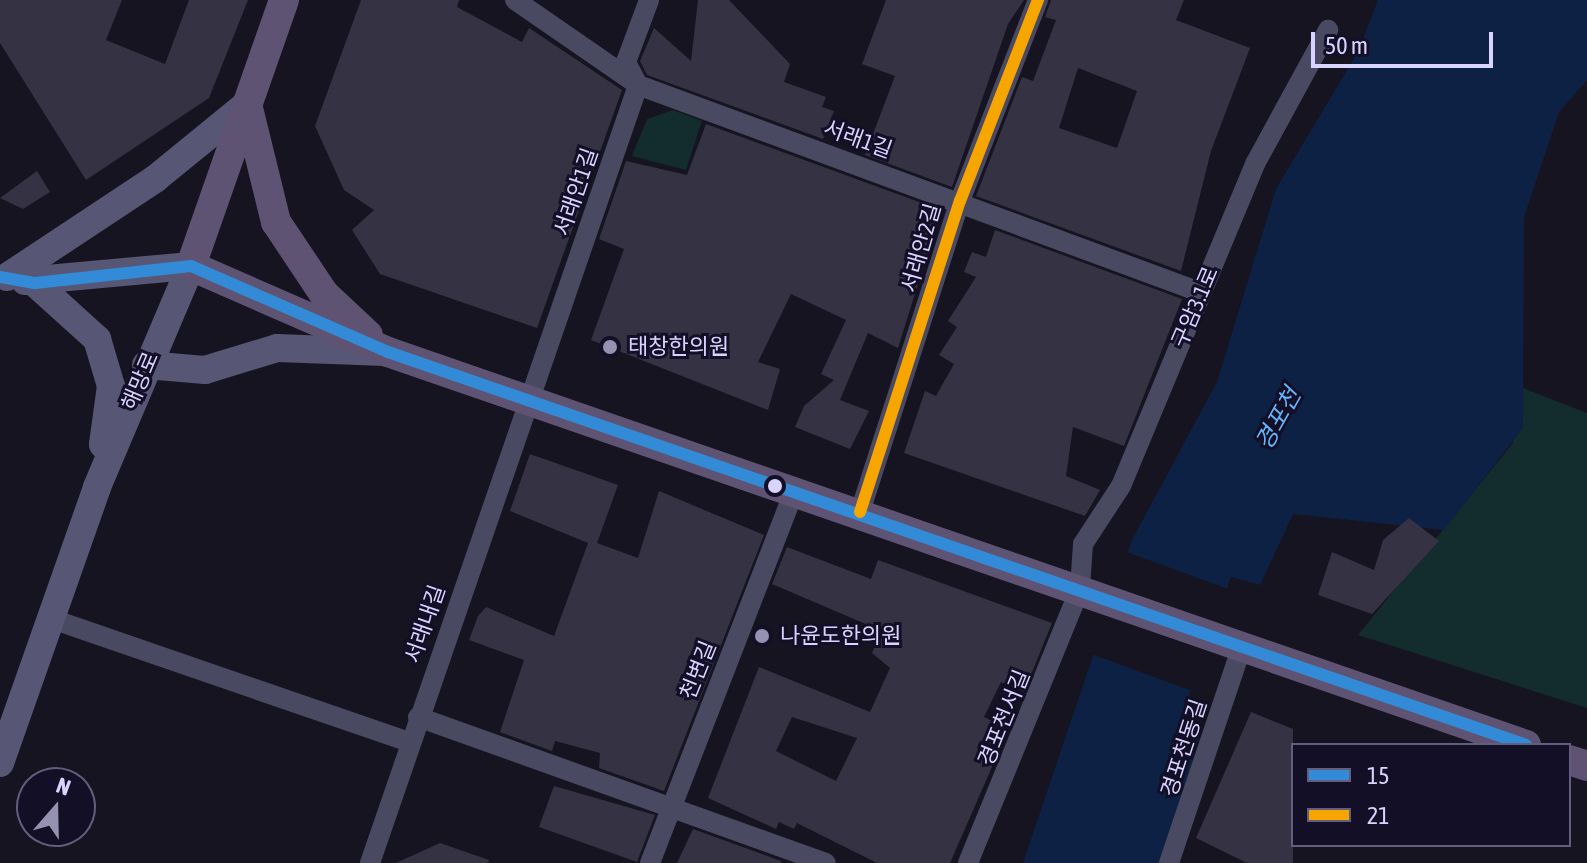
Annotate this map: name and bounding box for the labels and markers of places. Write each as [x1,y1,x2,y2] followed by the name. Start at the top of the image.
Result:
[628,334,729,360] place label: 태창한의원
[599,336,621,358] marker: 태창한의원
[767,478,783,494] unlabelled marker
[780,623,901,649] place label: 나윤도한의원
[751,625,773,647] marker: 나윤도한의원

